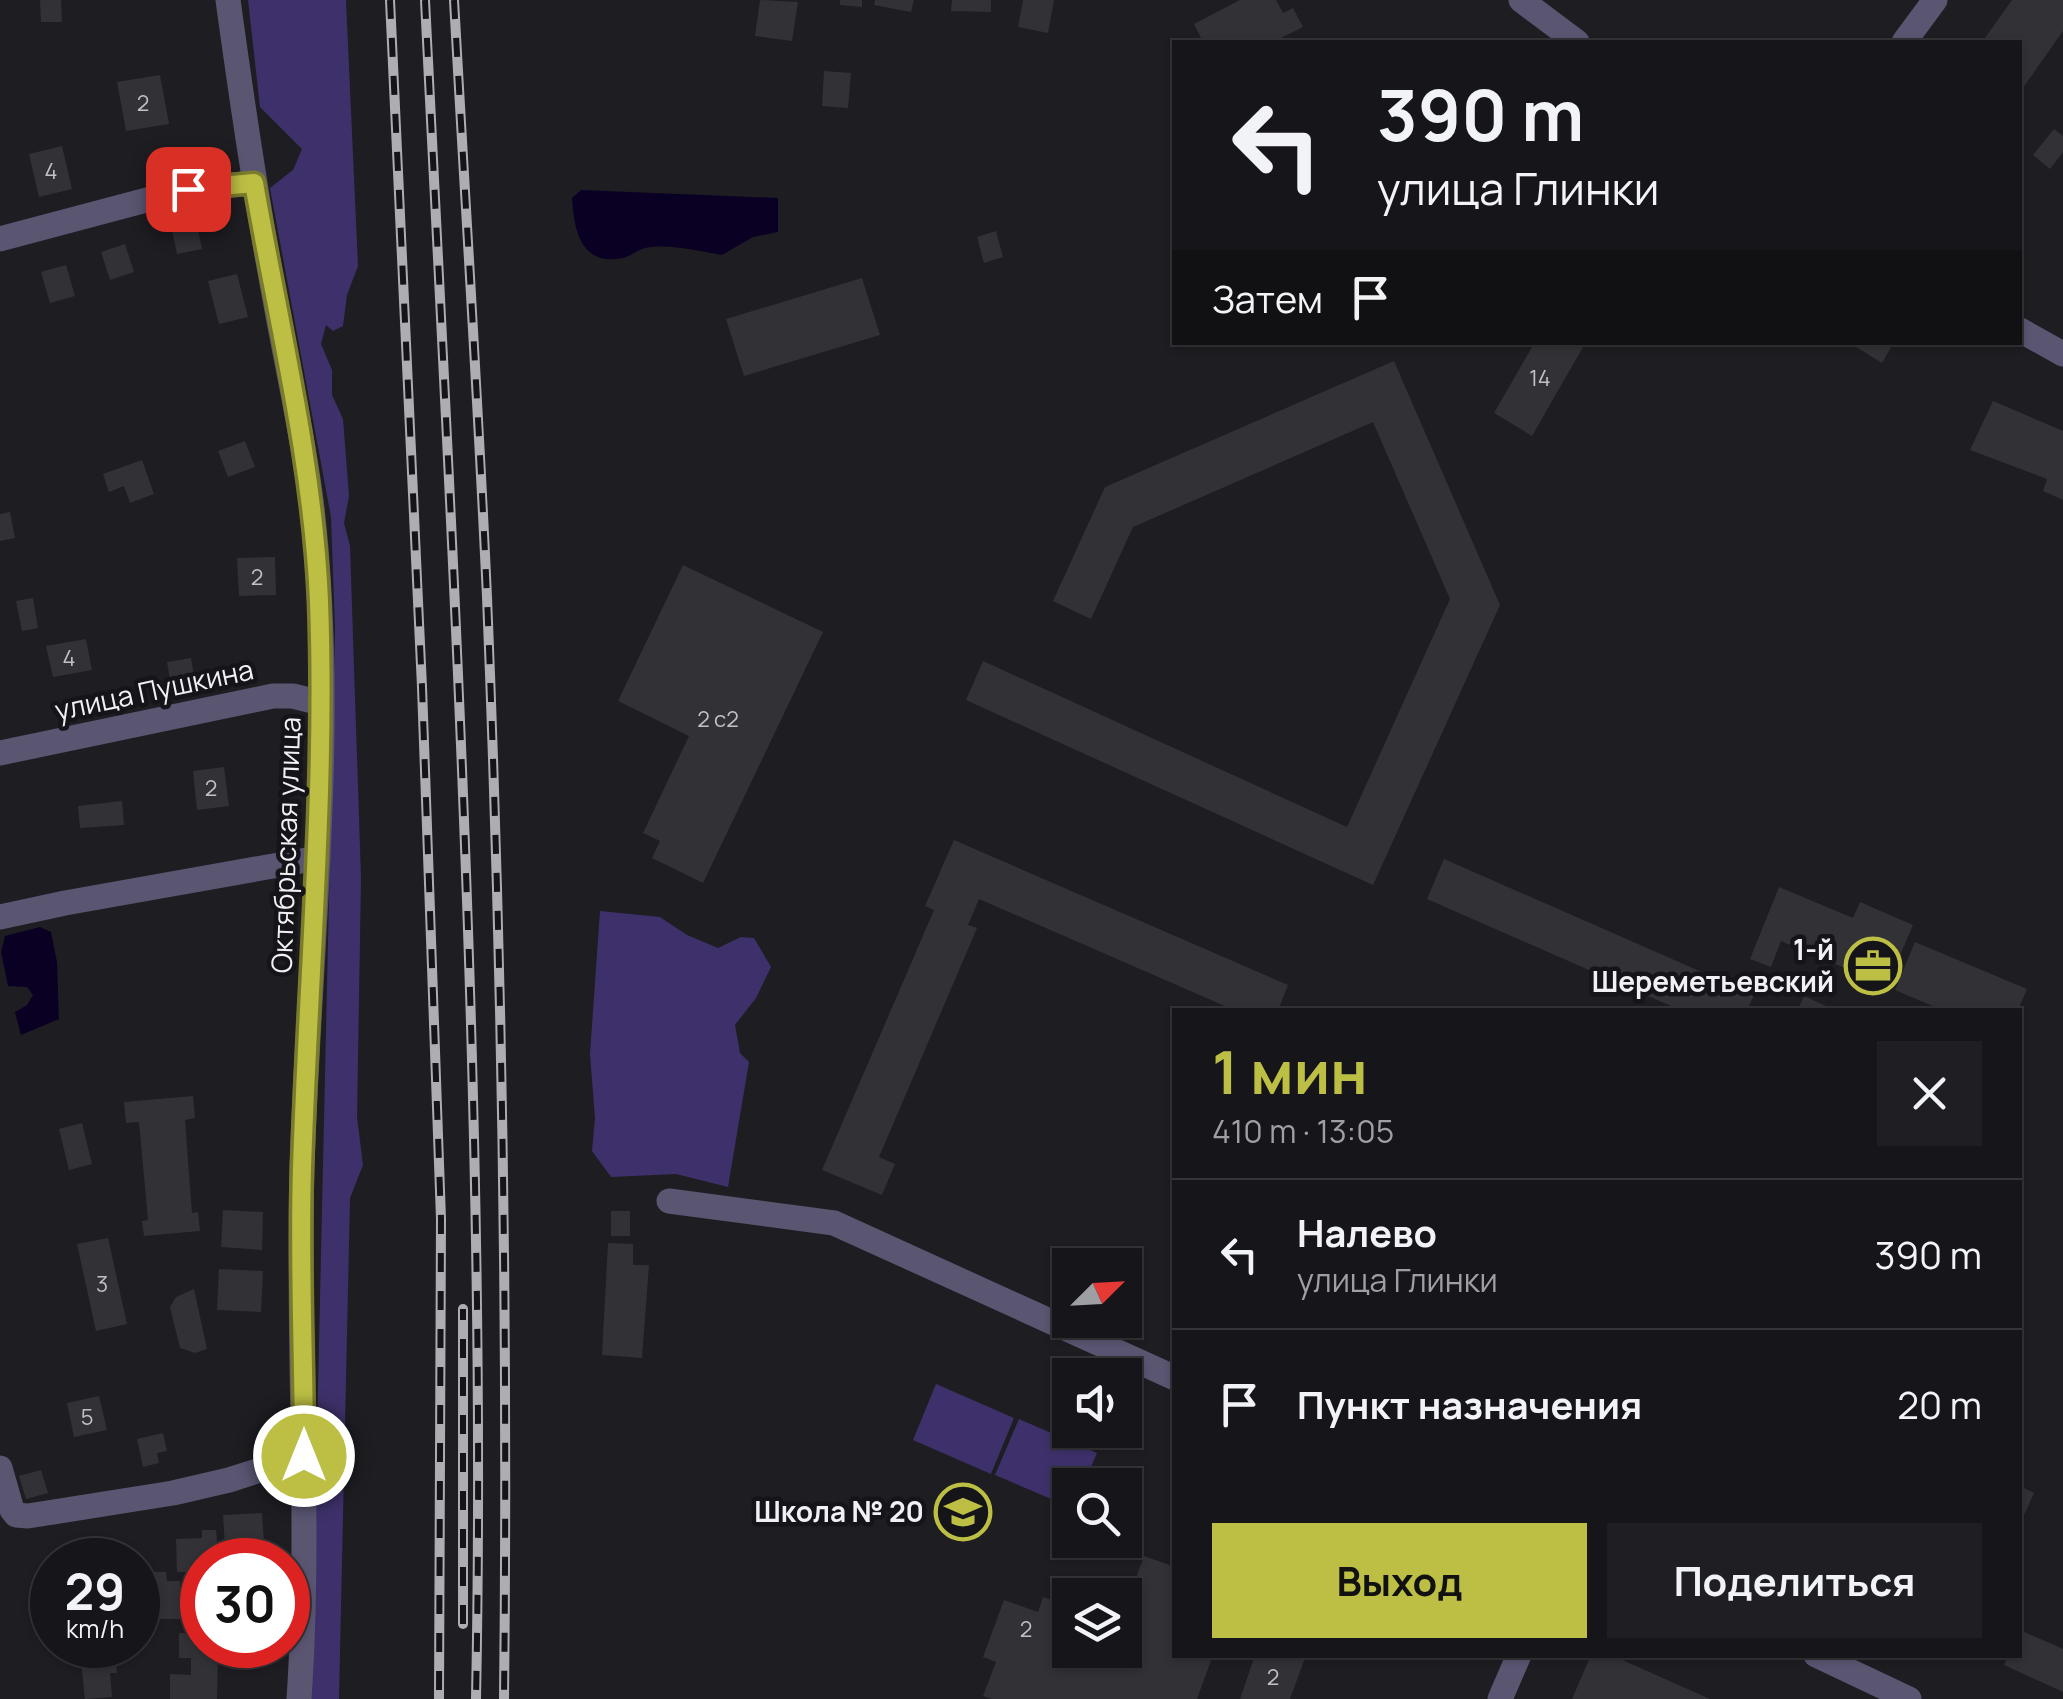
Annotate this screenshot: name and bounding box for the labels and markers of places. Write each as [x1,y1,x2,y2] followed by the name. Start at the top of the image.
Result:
[146,147,231,232] pin
[1592,930,1834,1000] place label: 1-й Шереметьевский
[1843,936,1903,996] office icon: 1-й Шереметьевский
[933,1482,993,1542] school or university icon: Школа № 20
[754,1492,924,1530] place label: Школа № 20

